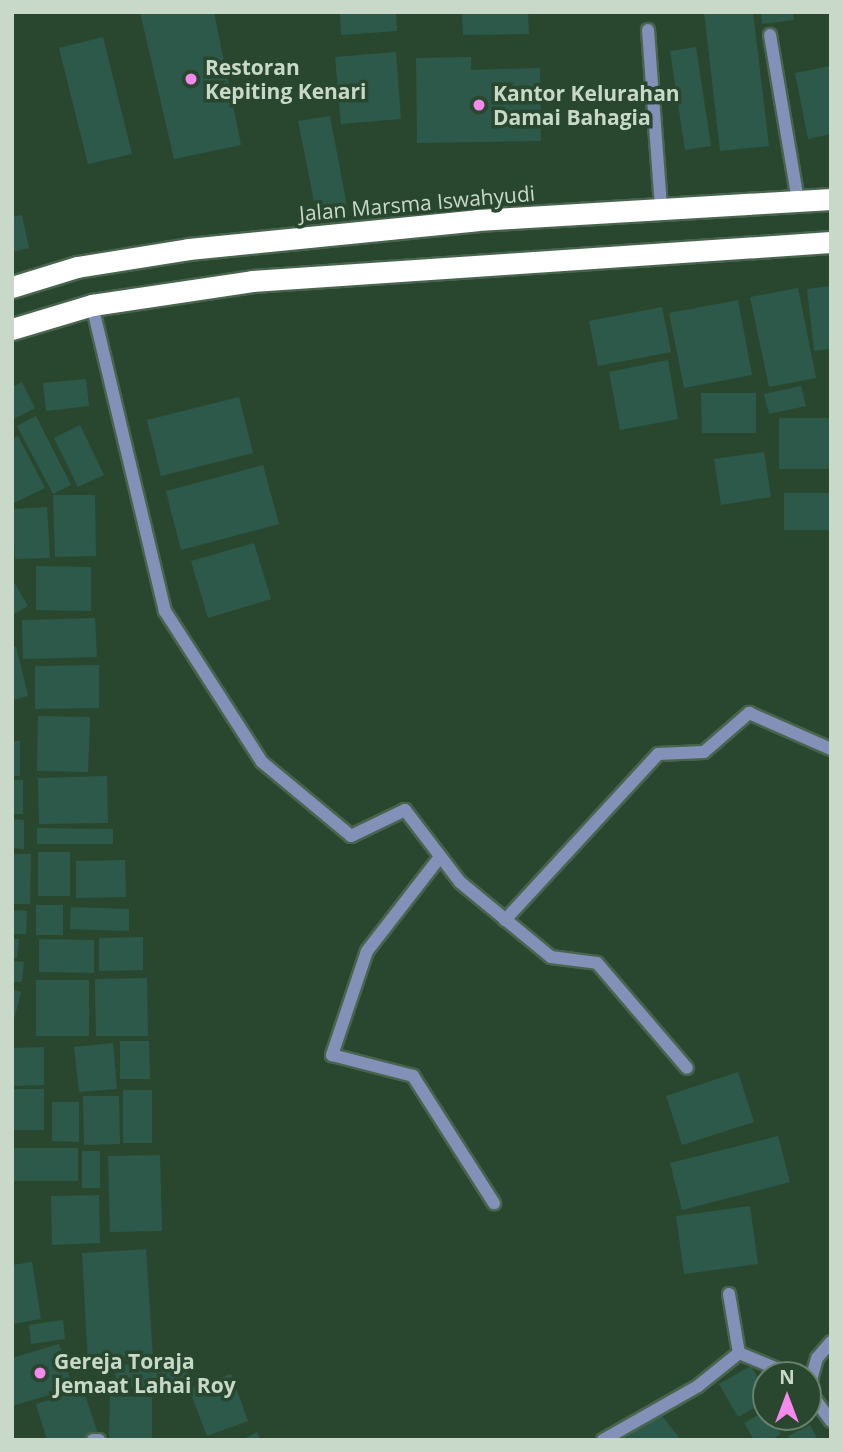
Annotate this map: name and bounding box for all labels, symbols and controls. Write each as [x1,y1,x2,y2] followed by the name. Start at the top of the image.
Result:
[205,54,366,104] place label: Restoran Kepiting Kenari
[183,71,199,87] marker: Restoran Kepiting Kenari
[493,80,680,130] place label: Kantor Kelurahan Damai Bahagia
[471,97,487,113] marker: Kantor Kelurahan Damai Bahagia
[298,180,536,226] street label: Jalan Marsma Iswahyudi
[54,1348,236,1398] place label: Gereja Toraja Jemaat Lahai Roy
[752,1361,822,1431] north arrow
[779,1364,795,1390] text: N
[32,1365,48,1381] marker: Gereja Toraja Jemaat Lahai Roy

